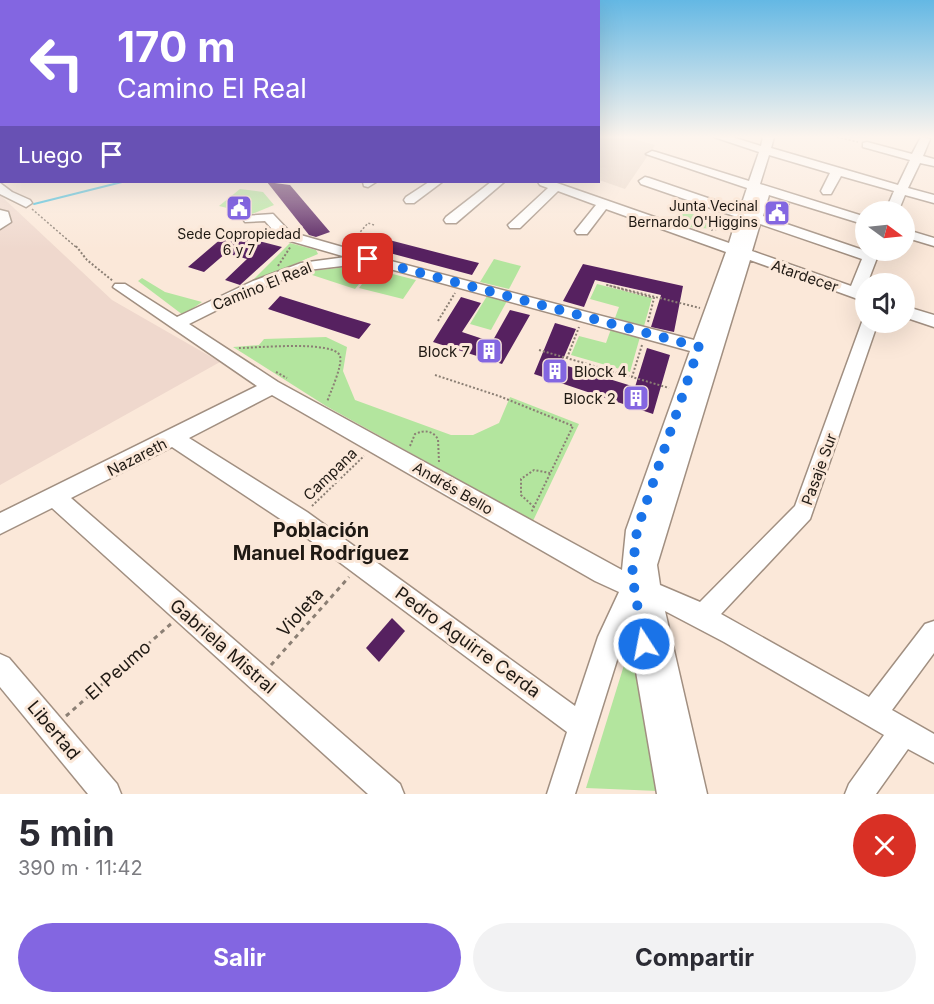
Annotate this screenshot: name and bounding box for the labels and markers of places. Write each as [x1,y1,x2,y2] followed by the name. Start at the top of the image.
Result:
[224,193,254,223] public building icon: Sede Copropiedad 6 y 7
[628,197,758,230] place label: Junta Vecinal Bernardo O'Higgins
[762,198,792,228] public building icon: Junta Vecinal Bernardo O'Higgins
[177,225,301,258] place label: Sede Copropiedad 6 y 7
[342,233,393,284] pin
[474,336,504,366] building icon: Block 7
[418,342,470,361] place label: Block 7
[540,356,570,386] building icon: Block 4
[574,362,627,381] place label: Block 4
[621,383,651,413] building icon: Block 2
[563,389,616,408] place label: Block 2

